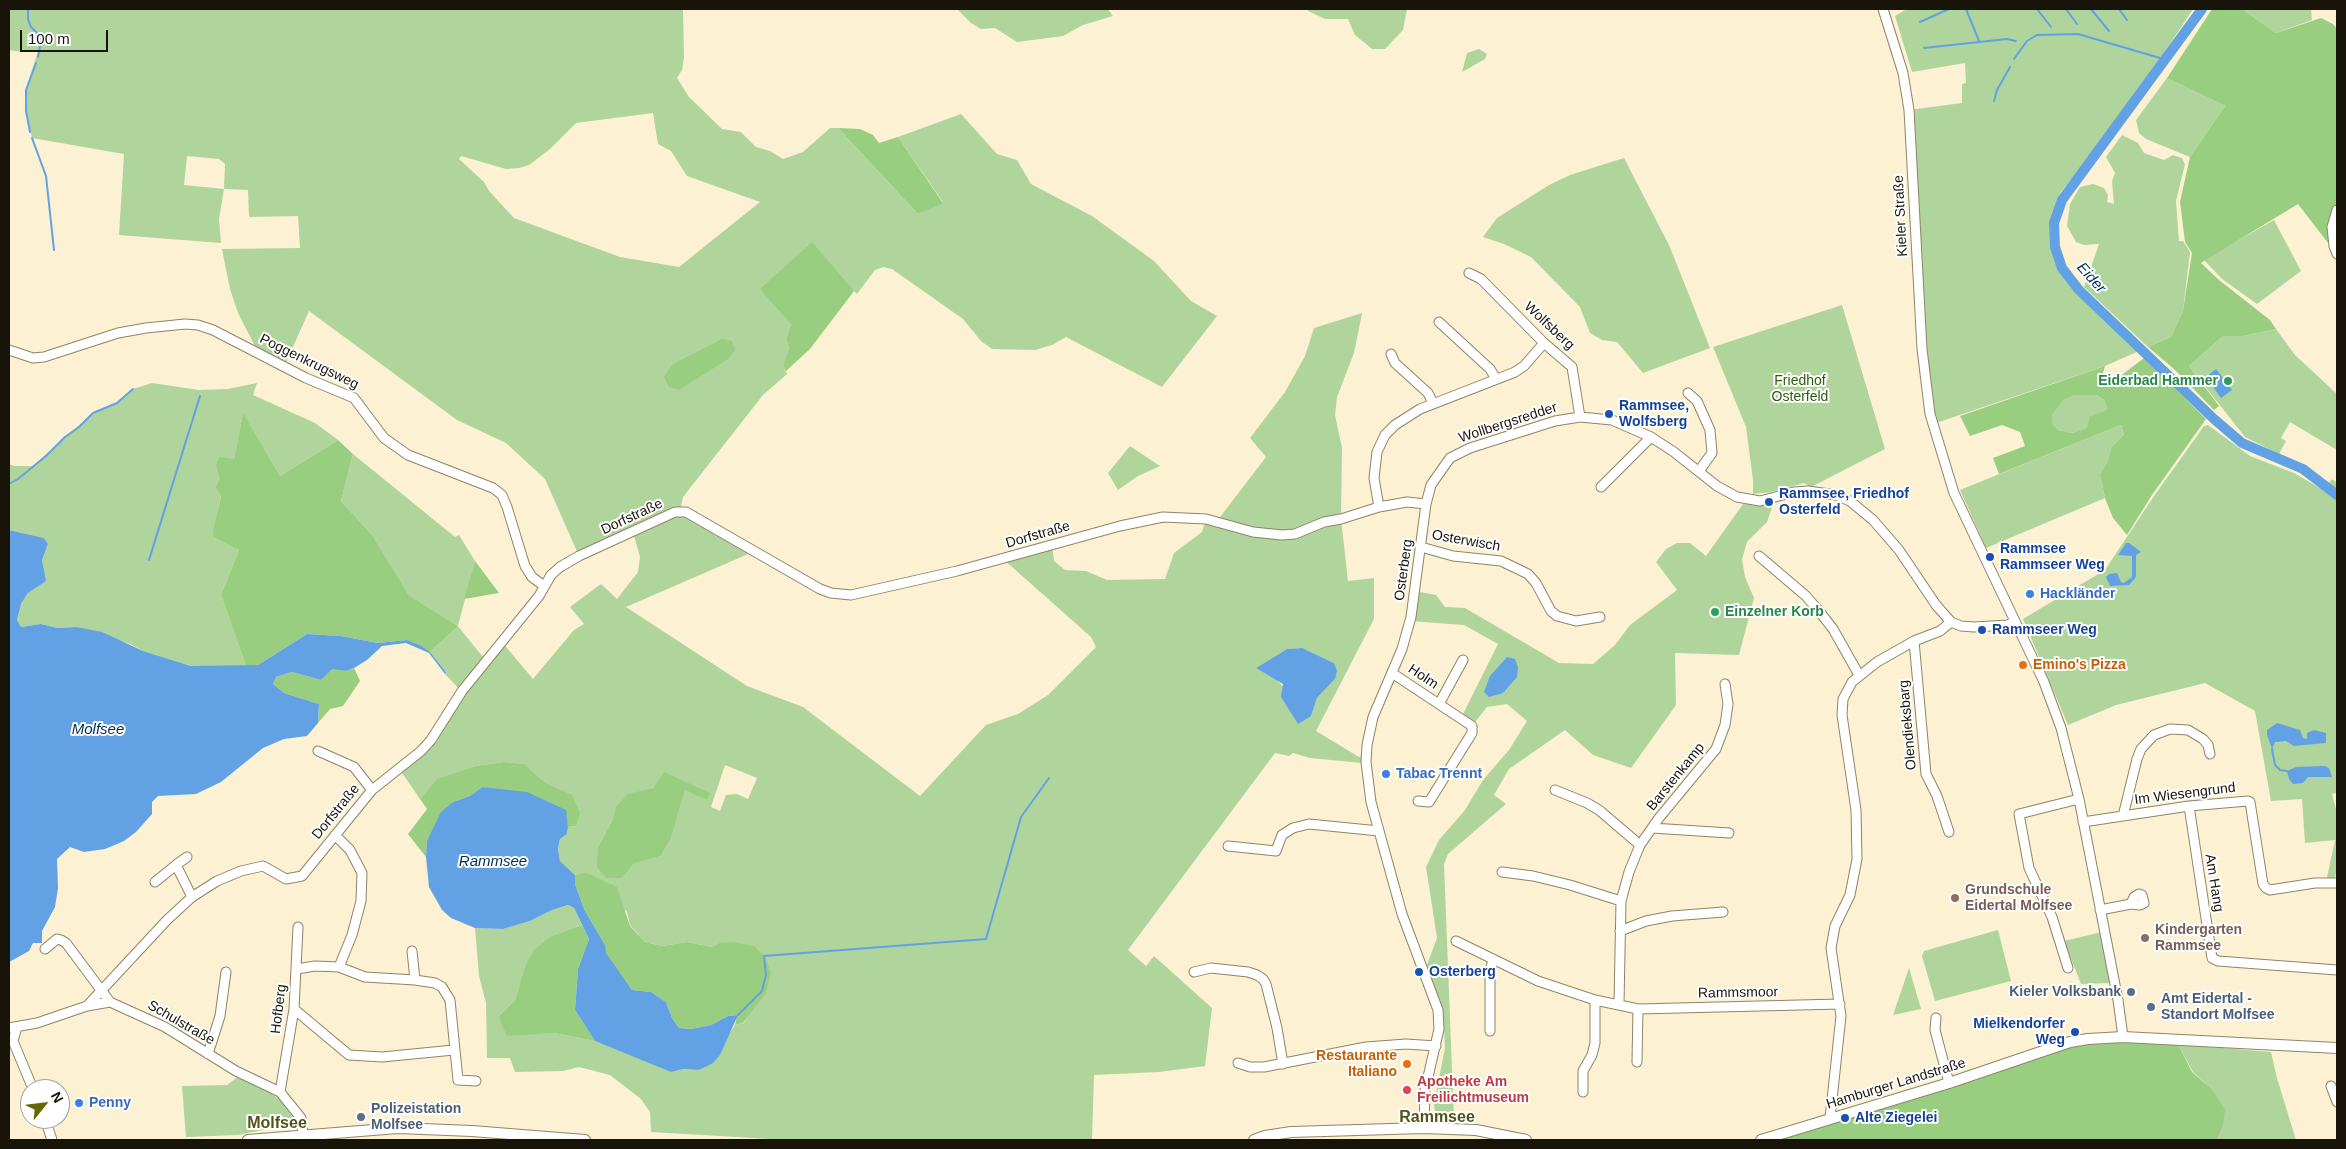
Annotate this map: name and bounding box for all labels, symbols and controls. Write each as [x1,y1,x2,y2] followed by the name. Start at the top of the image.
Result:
[22,20,110,52] scale bar
[28,30,70,47] text: 100 m
[1890,175,1912,257] street label: Kieler Straße
[2073,259,2109,297] water label: Eider
[1520,298,1578,354] street label: Wolfsberg
[257,331,361,393] street label: Poggenkrugsweg
[1772,373,1828,406] park label: Friedhof Osterfeld
[2098,373,2218,389] place label: Eiderbad Hammer
[2222,375,2234,387] marker: Eiderbad Hammer
[1619,398,1689,431] place label: Rammsee, Wolfsberg
[1457,399,1559,447] street label: Wollbergsredder
[1603,408,1615,420] marker: Rammsee, Wolfsberg
[1779,486,1909,518] place label: Rammsee, Friedhof Osterfeld
[598,495,666,539] street label: Dorfstraße
[1763,496,1775,508] marker: Rammsee, Friedhof Osterfeld
[1004,518,1072,552] street label: Dorfstraße
[1430,527,1502,555] street label: Osterwisch
[1391,538,1417,602] street label: Osterberg
[2000,541,2105,574] place label: Rammsee Rammseer Weg
[1984,551,1996,563] marker: Rammsee Rammseer Weg
[2040,586,2115,602] place label: Hackländer
[2024,588,2036,600] marker: Hackländer
[1725,604,1824,620] place label: Einzelner Korb
[1709,606,1721,618] marker: Einzelner Korb
[1992,622,2097,638] place label: Rammseer Weg
[1976,624,1988,636] marker: Rammseer Weg
[2033,657,2126,673] place label: Emino's Pizza
[2017,659,2029,671] marker: Emino's Pizza
[1405,661,1441,693] street label: Holm
[1896,679,1920,771] street label: Olendieksbarg
[72,721,124,739] water label: Molfsee
[1644,740,1708,814] street label: Barstenkamp
[1396,766,1482,782] place label: Tabac Trennt
[1380,768,1392,780] marker: Tabac Trennt
[2133,779,2237,809] street label: Im Wiesengrund
[309,781,363,843] street label: Dorfstraße
[459,853,527,871] water label: Rammsee
[2201,853,2227,913] street label: Am Hang
[1965,882,2072,914] place label: Grundschule Eidertal Molfsee
[1949,892,1961,904] marker: Grundschule Eidertal Molfsee
[2155,922,2242,954] place label: Kindergarten Rammsee
[2139,932,2151,944] marker: Kindergarten Rammsee
[1429,964,1496,980] place label: Osterberg
[1413,966,1425,978] marker: Osterberg
[268,983,290,1035] street label: Hofberg
[1698,984,1778,1002] street label: Rammsmoor
[2009,984,2121,1000] place label: Kieler Volksbank
[2125,986,2137,998] marker: Kieler Volksbank
[2161,991,2275,1024] place label: Amt Eidertal - Standort Molfsee
[144,997,218,1049] street label: Schulstraße
[2145,1001,2157,1013] marker: Amt Eidertal - Standort Molfsee
[1973,1016,2065,1048] place label: Mielkendorfer Weg
[2069,1026,2081,1038] marker: Mielkendorfer Weg
[1316,1048,1397,1080] place label: Restaurante Italiano
[1824,1055,1968,1113] street label: Hamburger Landstraße
[1401,1058,1413,1070] marker: Restaurante Italiano
[1417,1074,1529,1106] place label: Apotheke Am Freilichtmuseum
[20,1079,70,1129] north arrow
[1401,1084,1413,1096] marker: Apotheke Am Freilichtmuseum
[48,1089,67,1106] text: N
[89,1095,131,1111] place label: Penny
[73,1097,85,1109] marker: Penny
[371,1101,461,1134] place label: Polizeistation Molfsee
[1399,1108,1475,1128] district label: Rammsee
[1855,1110,1937,1126] place label: Alte Ziegelei
[355,1111,367,1123] marker: Polizeistation Molfsee
[1839,1112,1851,1124] marker: Alte Ziegelei
[247,1114,307,1134] district label: Molfsee

